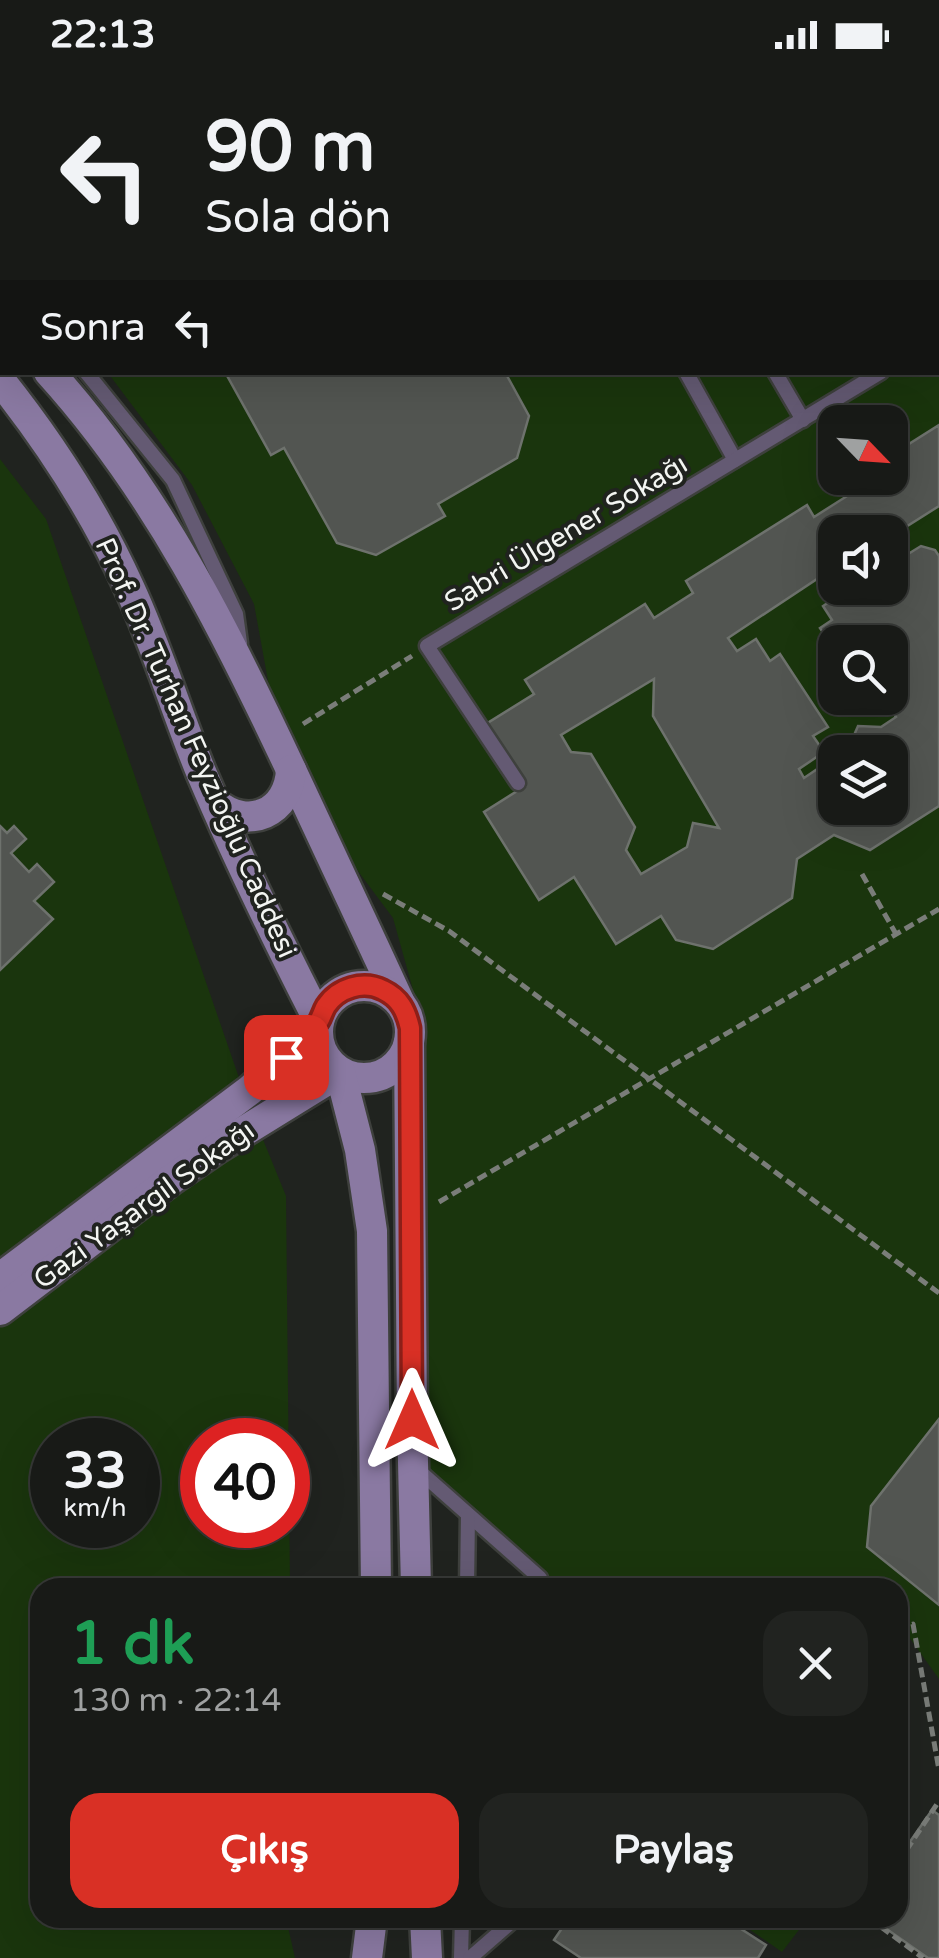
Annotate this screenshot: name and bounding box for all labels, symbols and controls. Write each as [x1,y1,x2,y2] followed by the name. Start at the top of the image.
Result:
[50,12,155,58] text: 22:13
[205,106,375,190] text: 90 m
[40,110,170,240] icon: left
[205,191,391,245] text: Sola dön
[166,300,221,355] icon: left
[40,305,146,351] text: Sonra
[818,405,908,495] north arrow
[818,405,908,825] map controls
[438,447,694,619] street label: Sabri Ülgener Sokağı
[818,515,908,605] button: sound
[88,533,304,963] street label: Prof. Dr. Turhan Feyzioğlu Caddesi
[818,625,908,715] button: search
[818,735,908,825] button: layers
[244,1015,329,1100] pin
[259,1030,314,1085] icon: arrive
[27,1114,261,1296] street label: Gazi Yaşargil Sokağı
[360,1368,464,1472] position arrow
[180,1418,310,1548] speed limit sign: 40
[64,1441,126,1501] text: 33
[64,1493,126,1523] text: km/h
[70,1608,194,1680] text: 1 dk
[763,1611,868,1716] button: close
[70,1682,282,1720] text: 130 m · 22:14
[70,1793,459,1908] button: Çıkış
[479,1793,868,1908] button: Paylaş

